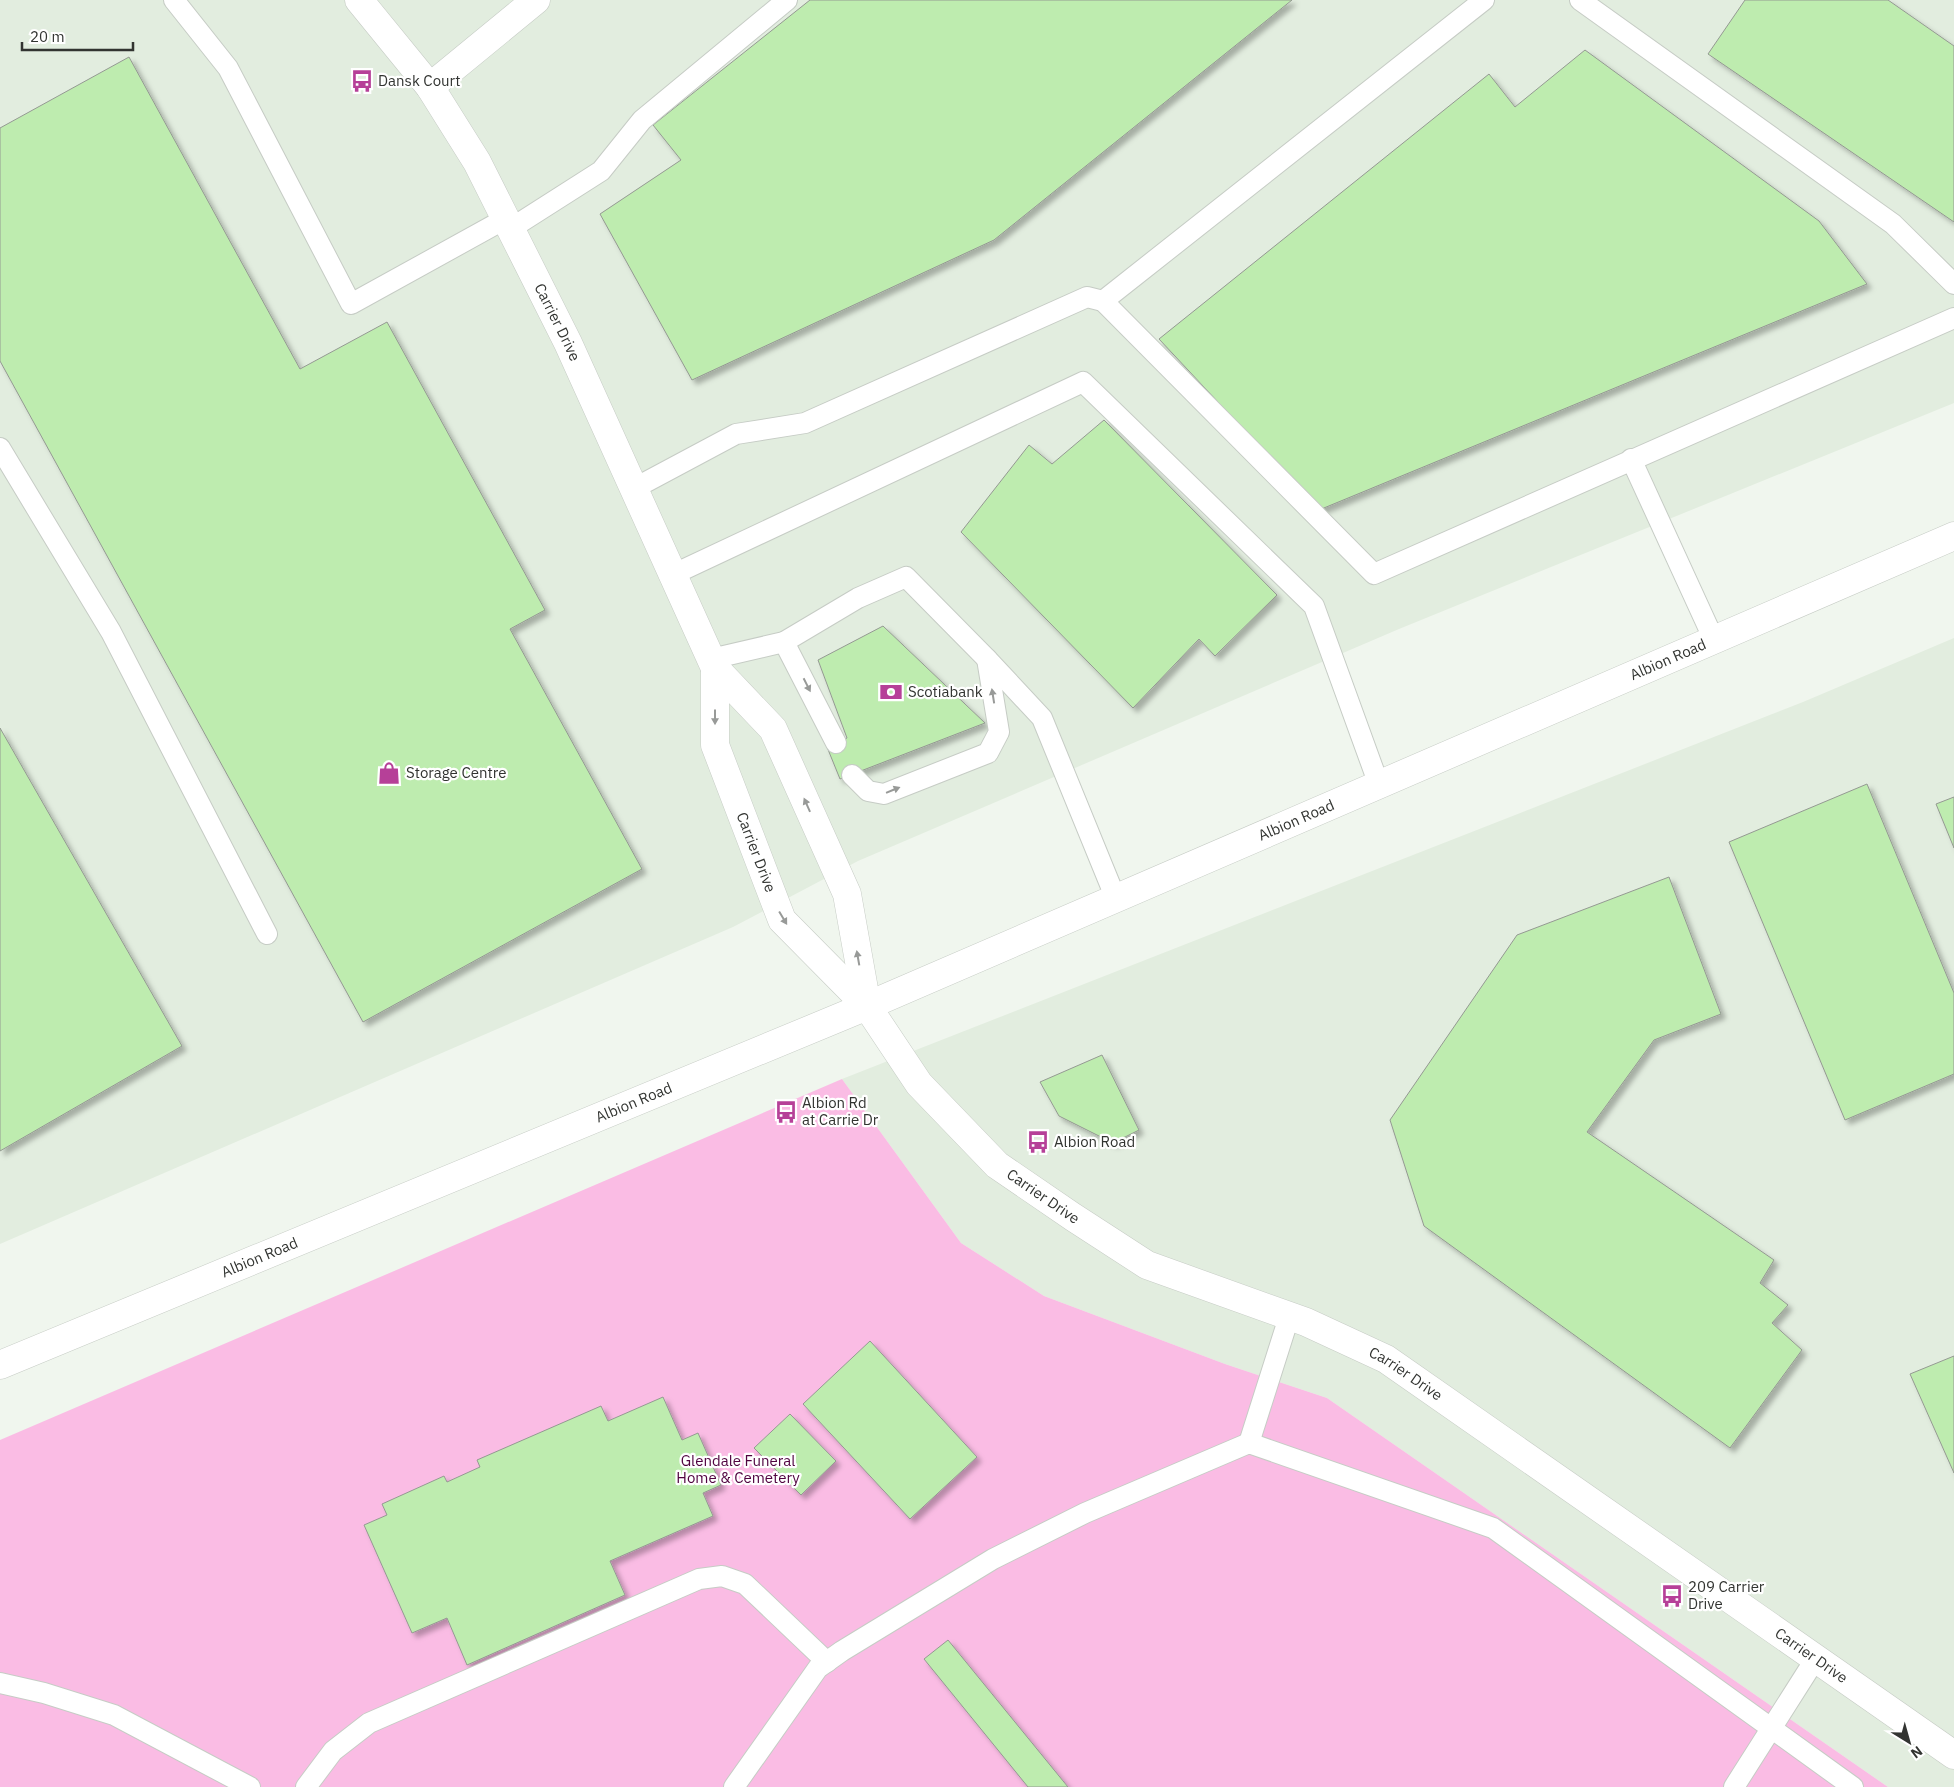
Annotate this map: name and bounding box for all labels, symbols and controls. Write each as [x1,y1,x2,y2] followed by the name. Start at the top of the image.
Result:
[22,20,134,52] scale bar
[30,27,65,46] text: 20 m
[349,68,375,94] bus stop icon: Dansk Court
[378,71,460,90] place label: Dansk Court
[531,280,585,364] street label: Carrier Drive
[1627,634,1709,684] street label: Albion Road
[803,678,811,693] one-way arrow
[878,679,904,705] bank icon: Scotiabank
[908,682,983,701] place label: Scotiabank
[988,687,996,703] one-way arrow
[711,709,719,725] one-way arrow
[376,760,402,786] shop icon: Storage Centre
[406,763,506,782] place label: Storage Centre
[886,786,900,794] one-way arrow
[1255,795,1337,845] street label: Albion Road
[803,798,811,812] one-way arrow
[733,809,781,895] street label: Carrier Drive
[779,911,787,926] one-way arrow
[854,950,862,966] one-way arrow
[592,1078,675,1126] street label: Albion Road
[802,1093,879,1129] place label: Albion Rd at Carrie Dr
[773,1099,799,1125] bus stop icon: Albion Rd at Carrie Dr
[1025,1129,1051,1155] bus stop icon: Albion Road
[1054,1132,1135,1151] place label: Albion Road
[1003,1164,1083,1228] street label: Carrier Drive
[218,1233,301,1281] street label: Albion Road
[1366,1342,1446,1404] street label: Carrier Drive
[676,1451,800,1487] park label: Glendale Funeral Home & Cemetery
[1688,1577,1765,1613] place label: 209 Carrier Drive
[1659,1583,1685,1609] bus stop icon: 209 Carrier Drive
[1772,1623,1852,1687] street label: Carrier Drive
[1884,1717,1934,1767] north arrow
[1907,1742,1926,1763] text: N

